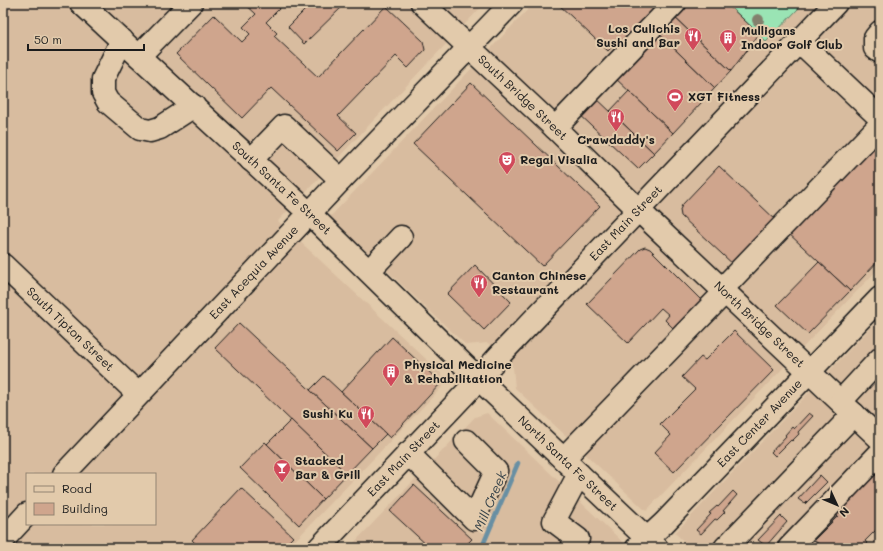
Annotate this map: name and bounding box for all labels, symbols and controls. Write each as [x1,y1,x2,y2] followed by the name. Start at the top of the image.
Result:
[596,20,680,50] place label: Los Culichis Sushi and Bar
[741,22,843,52] place label: Mulligans Indoor Golf Club
[28,26,144,52] scale bar
[683,26,703,51] restaurant icon: Los Culichis Sushi and Bar
[718,28,738,53] building icon: Mulligans Indoor Golf Club
[34,31,62,47] text: 50 m
[475,51,572,143] street label: South Bridge Street
[665,87,685,112] sports icon: XGT Fitness
[688,88,760,104] place label: XGT Fitness
[606,107,626,132] restaurant icon: Crawdaddy's
[577,131,655,147] place label: Crawdaddy's
[229,137,335,238] street label: South Santa Fe Street
[497,150,517,175] theatre icon: Regal Visalia
[520,151,598,167] place label: Regal Visalia
[585,181,665,264] street label: East Main Street
[205,221,301,322] street label: East Acequia Avenue
[492,267,586,297] place label: Canton Chinese Restaurant
[469,273,489,298] restaurant icon: Canton Chinese Restaurant
[711,277,809,371] street label: North Bridge Street
[24,283,118,374] street label: South Tipton Street
[404,356,512,386] place label: Physical Medicine & Rehabilitation
[381,362,401,387] building icon: Physical Medicine & Rehabilitation
[713,375,805,470] street label: East Center Avenue
[356,404,376,429] restaurant icon: Sushi Ku
[302,405,353,421] place label: Sushi Ku
[515,412,622,514] street label: North Santa Fe Street
[363,417,443,499] street label: East Main Street
[295,452,360,482] place label: Stacked Bar & Grill
[272,458,292,483] bar icon: Stacked Bar & Grill
[469,467,510,534] water label: Mill Creek
[26,473,156,525] legend
[62,480,92,496] text: Road
[817,485,857,525] north arrow
[62,500,108,516] text: Building
[836,504,853,521] text: N

